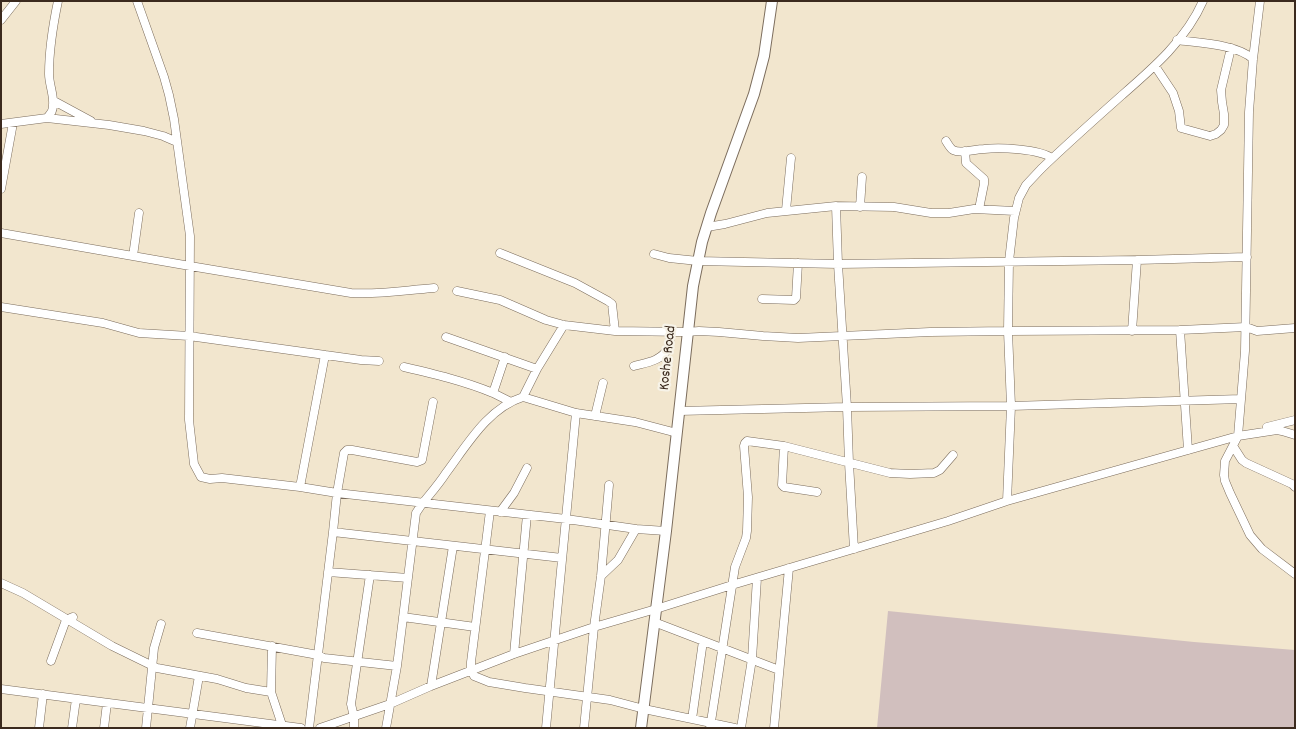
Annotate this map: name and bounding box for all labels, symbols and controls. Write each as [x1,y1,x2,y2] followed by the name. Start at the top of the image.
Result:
[657,325,681,391] street label: Koshe Road

